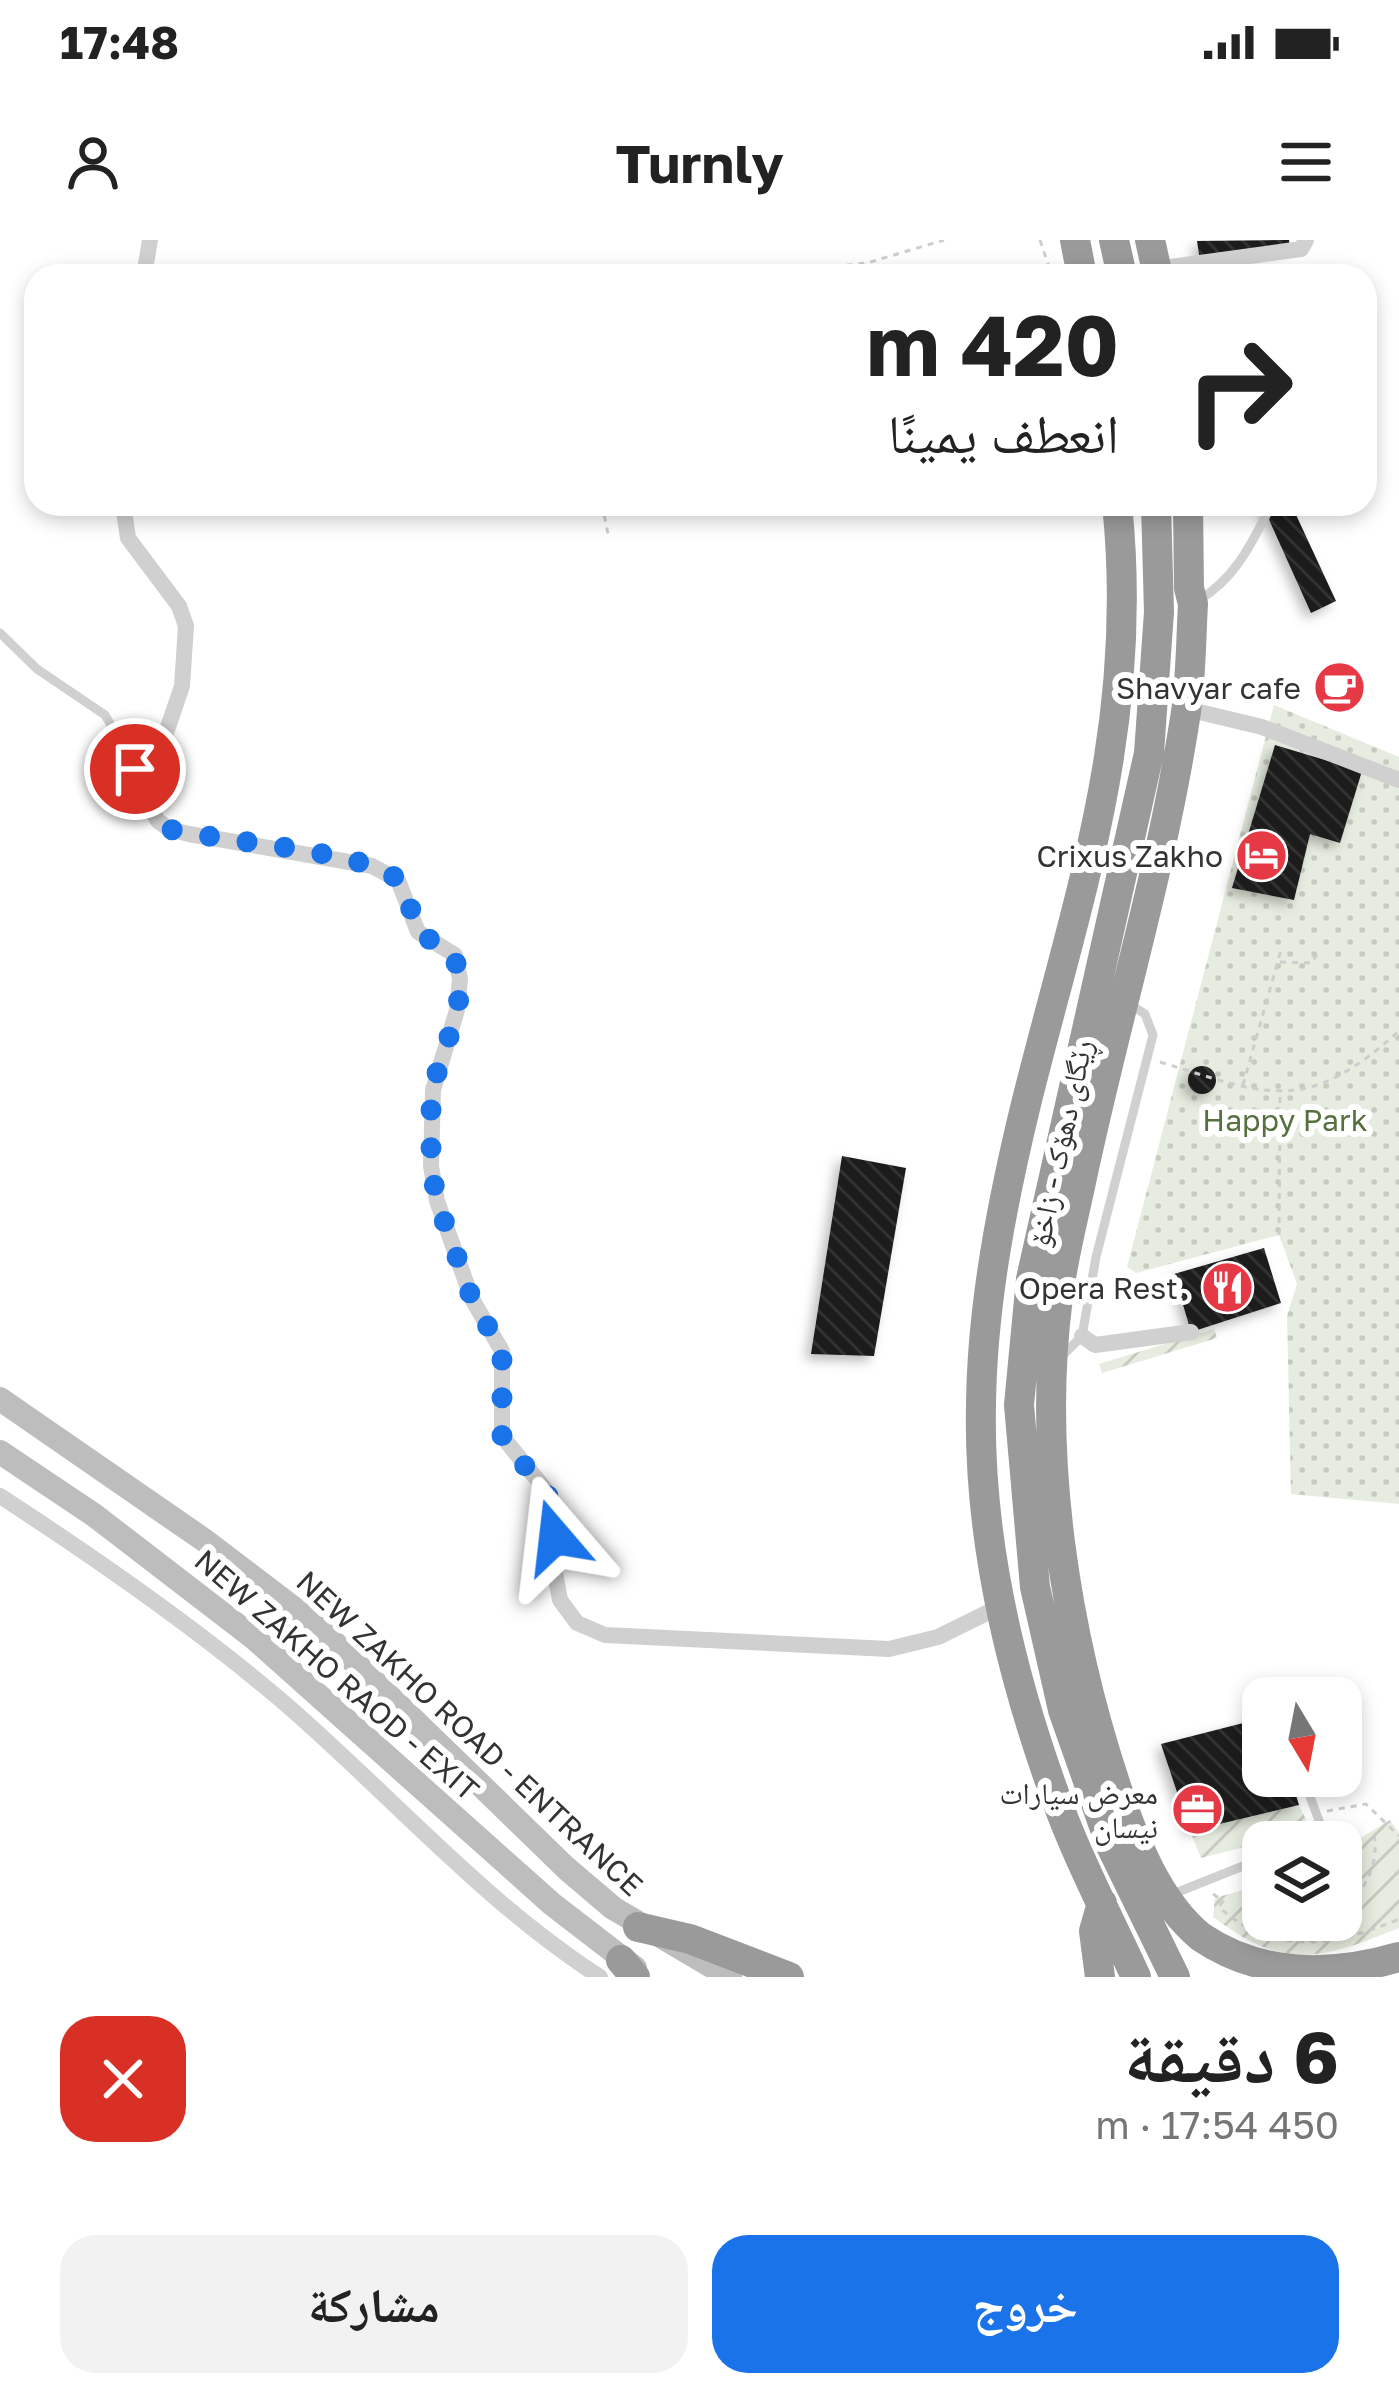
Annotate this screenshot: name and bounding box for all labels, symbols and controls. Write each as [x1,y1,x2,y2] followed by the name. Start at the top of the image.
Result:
[60,15,179,69] text: 17:48
[60,129,126,195] icon: person
[1273,129,1339,195] icon: menu
[615,130,784,195] text: Turnly
[866,294,1119,394] text: 420 m
[1161,312,1317,468] icon: right
[888,400,1119,465] text: انعطف يمينًا
[1312,660,1368,716] cafe icon: Shavyar cafe
[1116,670,1301,706] place label: Shavyar cafe
[84,718,186,820] pin
[102,736,168,802] icon: arrive
[1234,828,1290,884] hotel icon: Crixus Zakho
[1036,838,1223,874] place label: Crixus Zakho
[1020,1036,1105,1251] street label: ڕێگای دهۆک - زاخۆ
[1202,1102,1368,1138] park label: Happy Park
[1199,1260,1255,1316] restaurant icon: Opera Rest.
[1019,1270,1188,1306] place label: Opera Rest.
[492,1474,618,1600] position arrow
[188,1542,486,1808] street label: NEW ZAKHO RAOD - EXIT
[290,1563,650,1903] street label: NEW ZAKHO ROAD - ENTRANCE
[1242,1677,1362,1797] north arrow
[1242,1677,1362,1941] map controls
[999,1775,1158,1846] place label: معرض سيارات نيسان
[1169,1782,1225,1838] office icon: معرض سيارات نيسان
[1242,1821,1362,1941] button: layers
[1124,2012,1339,2099] text: 6 دقيقة
[60,2016,186,2142] button: close
[1095,2101,1339,2148] text: 450 m · 17:54
[60,2235,688,2373] button: مشاركة
[712,2235,1339,2373] button: خروج

